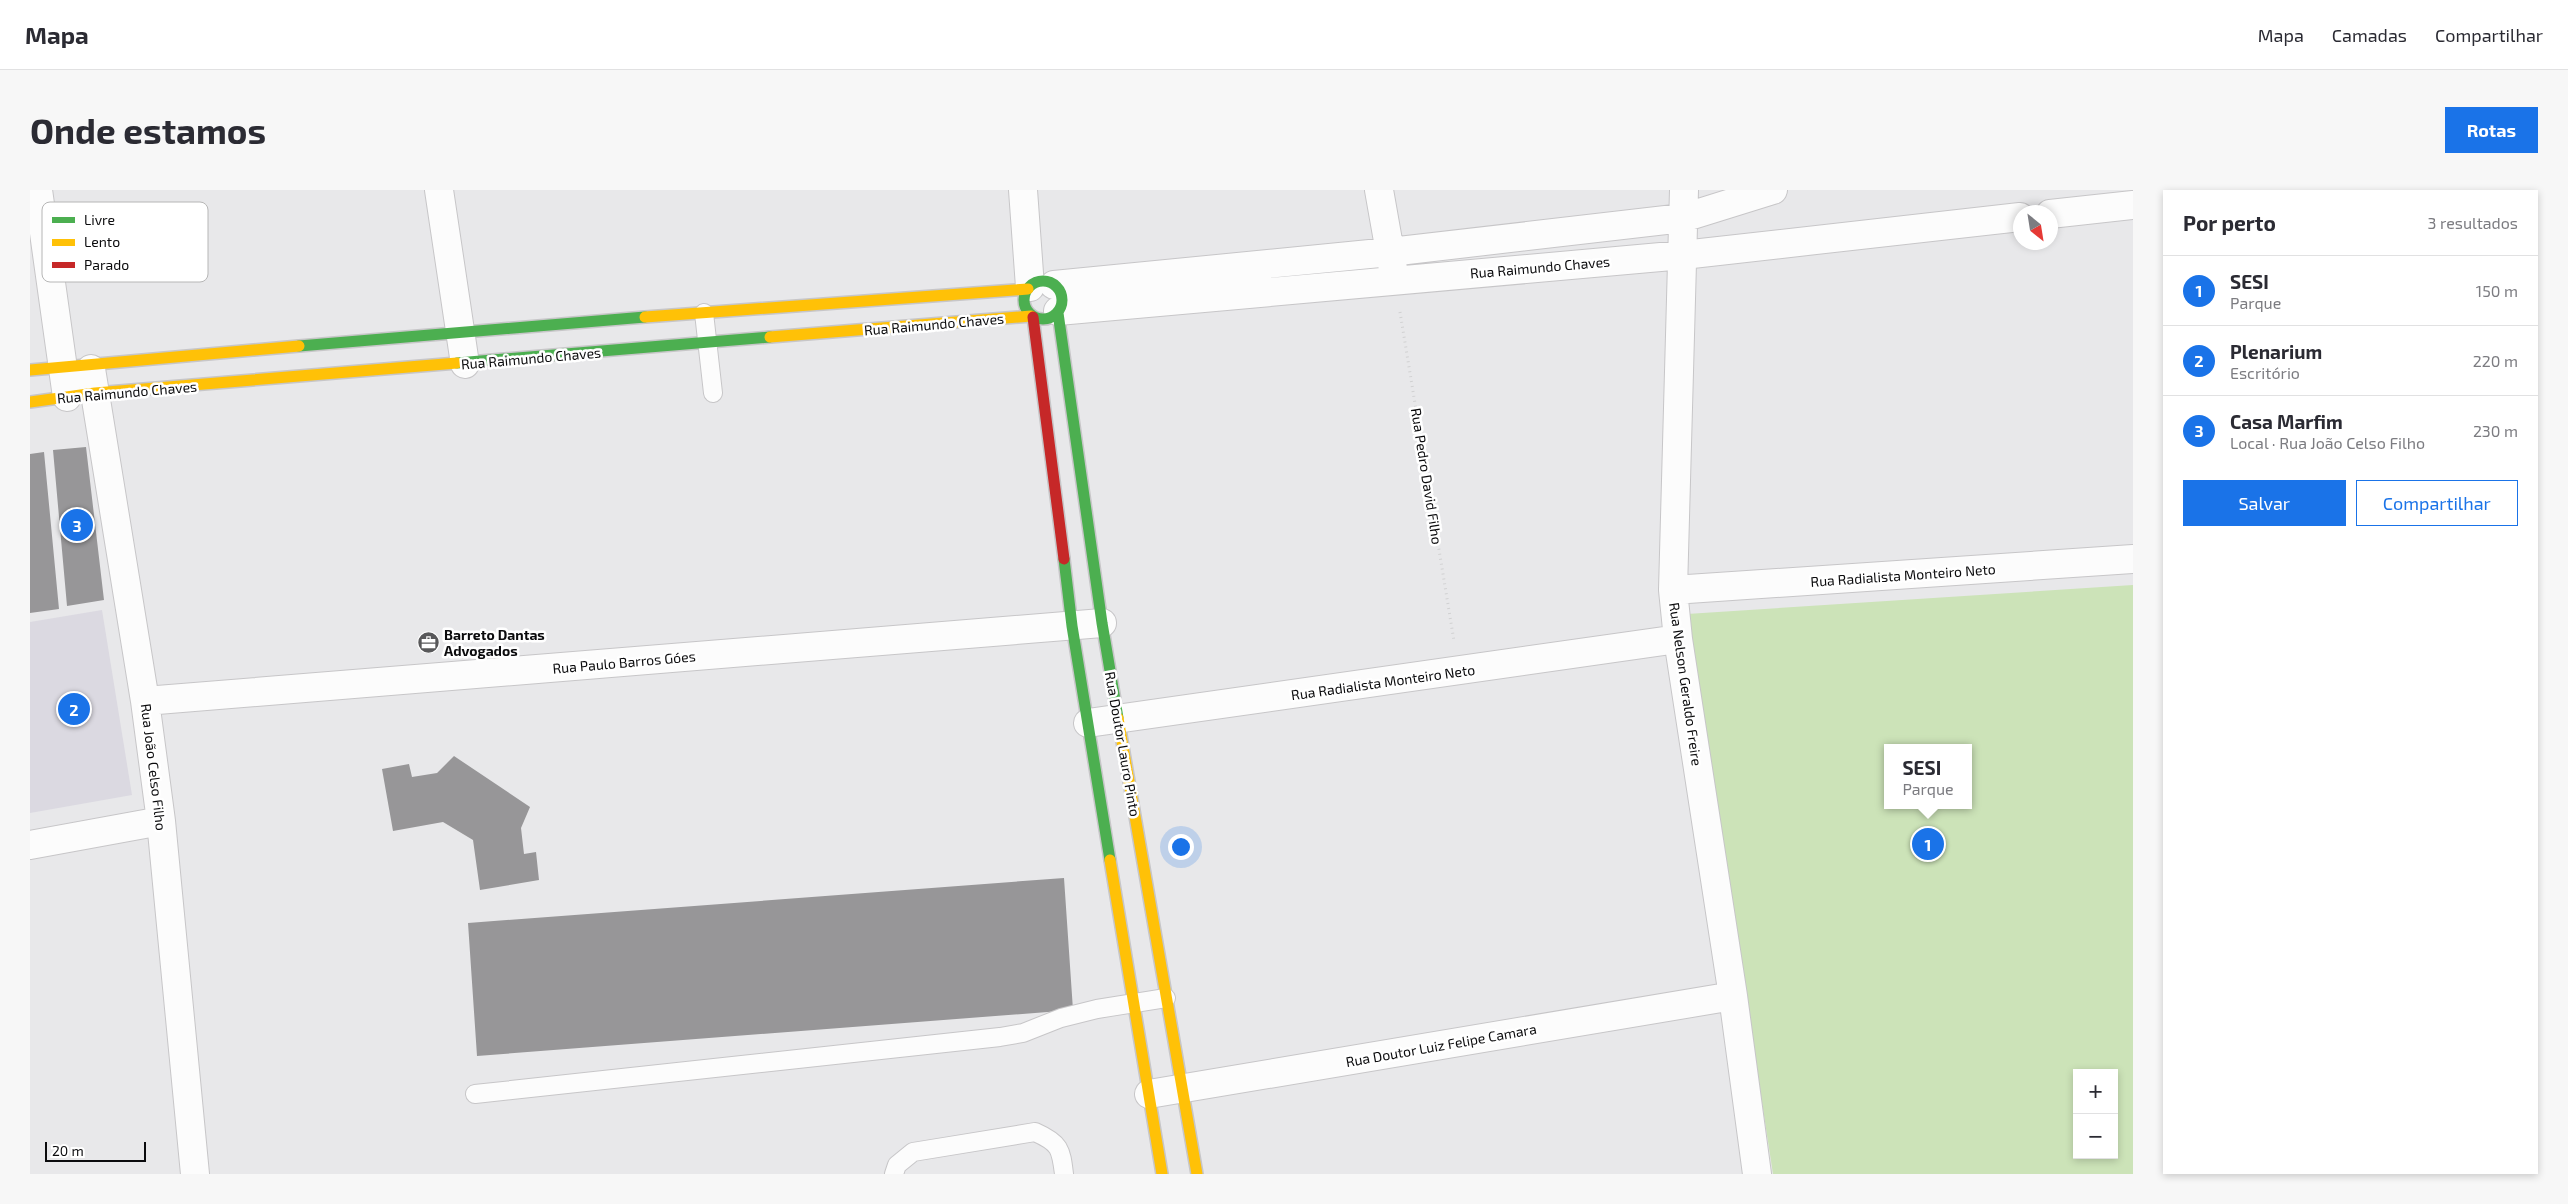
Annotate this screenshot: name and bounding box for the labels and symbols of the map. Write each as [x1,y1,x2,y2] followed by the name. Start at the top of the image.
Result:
[42,202,208,282] legend
[2013,205,2058,250] north arrow
[84,211,115,228] text: Livre
[84,233,120,250] text: Lento
[1469,252,1611,282] street label: Rua Raimundo Chaves
[84,256,129,273] text: Parado
[863,309,1005,339] street label: Rua Raimundo Chaves
[460,343,602,373] street label: Rua Raimundo Chaves
[56,377,198,407] street label: Rua Raimundo Chaves
[1408,407,1446,545] street label: Rua Pedro David Filho
[61,506,93,544] pin: 3
[1810,560,1996,590] street label: Rua Radialista Monteiro Neto
[1666,601,1706,767] street label: Rua Nelson Geraldo Freire
[444,626,545,659] place label: Barreto Dantas Advogados
[416,630,440,654] office icon: Barreto Dantas Advogados
[552,647,696,677] street label: Rua Paulo Barros Góes
[1290,661,1476,703] street label: Rua Radialista Monteiro Neto
[1102,670,1144,818] street label: Rua Doutor Lauro Pinto
[58,690,90,728] pin: 2
[138,703,170,831] street label: Rua João Celso Filho
[1912,825,1944,863] pin: 1
[1168,834,1194,860] your location
[1344,1020,1538,1070] street label: Rua Doutor Luiz Felipe Camara
[45,1139,146,1162] scale bar

